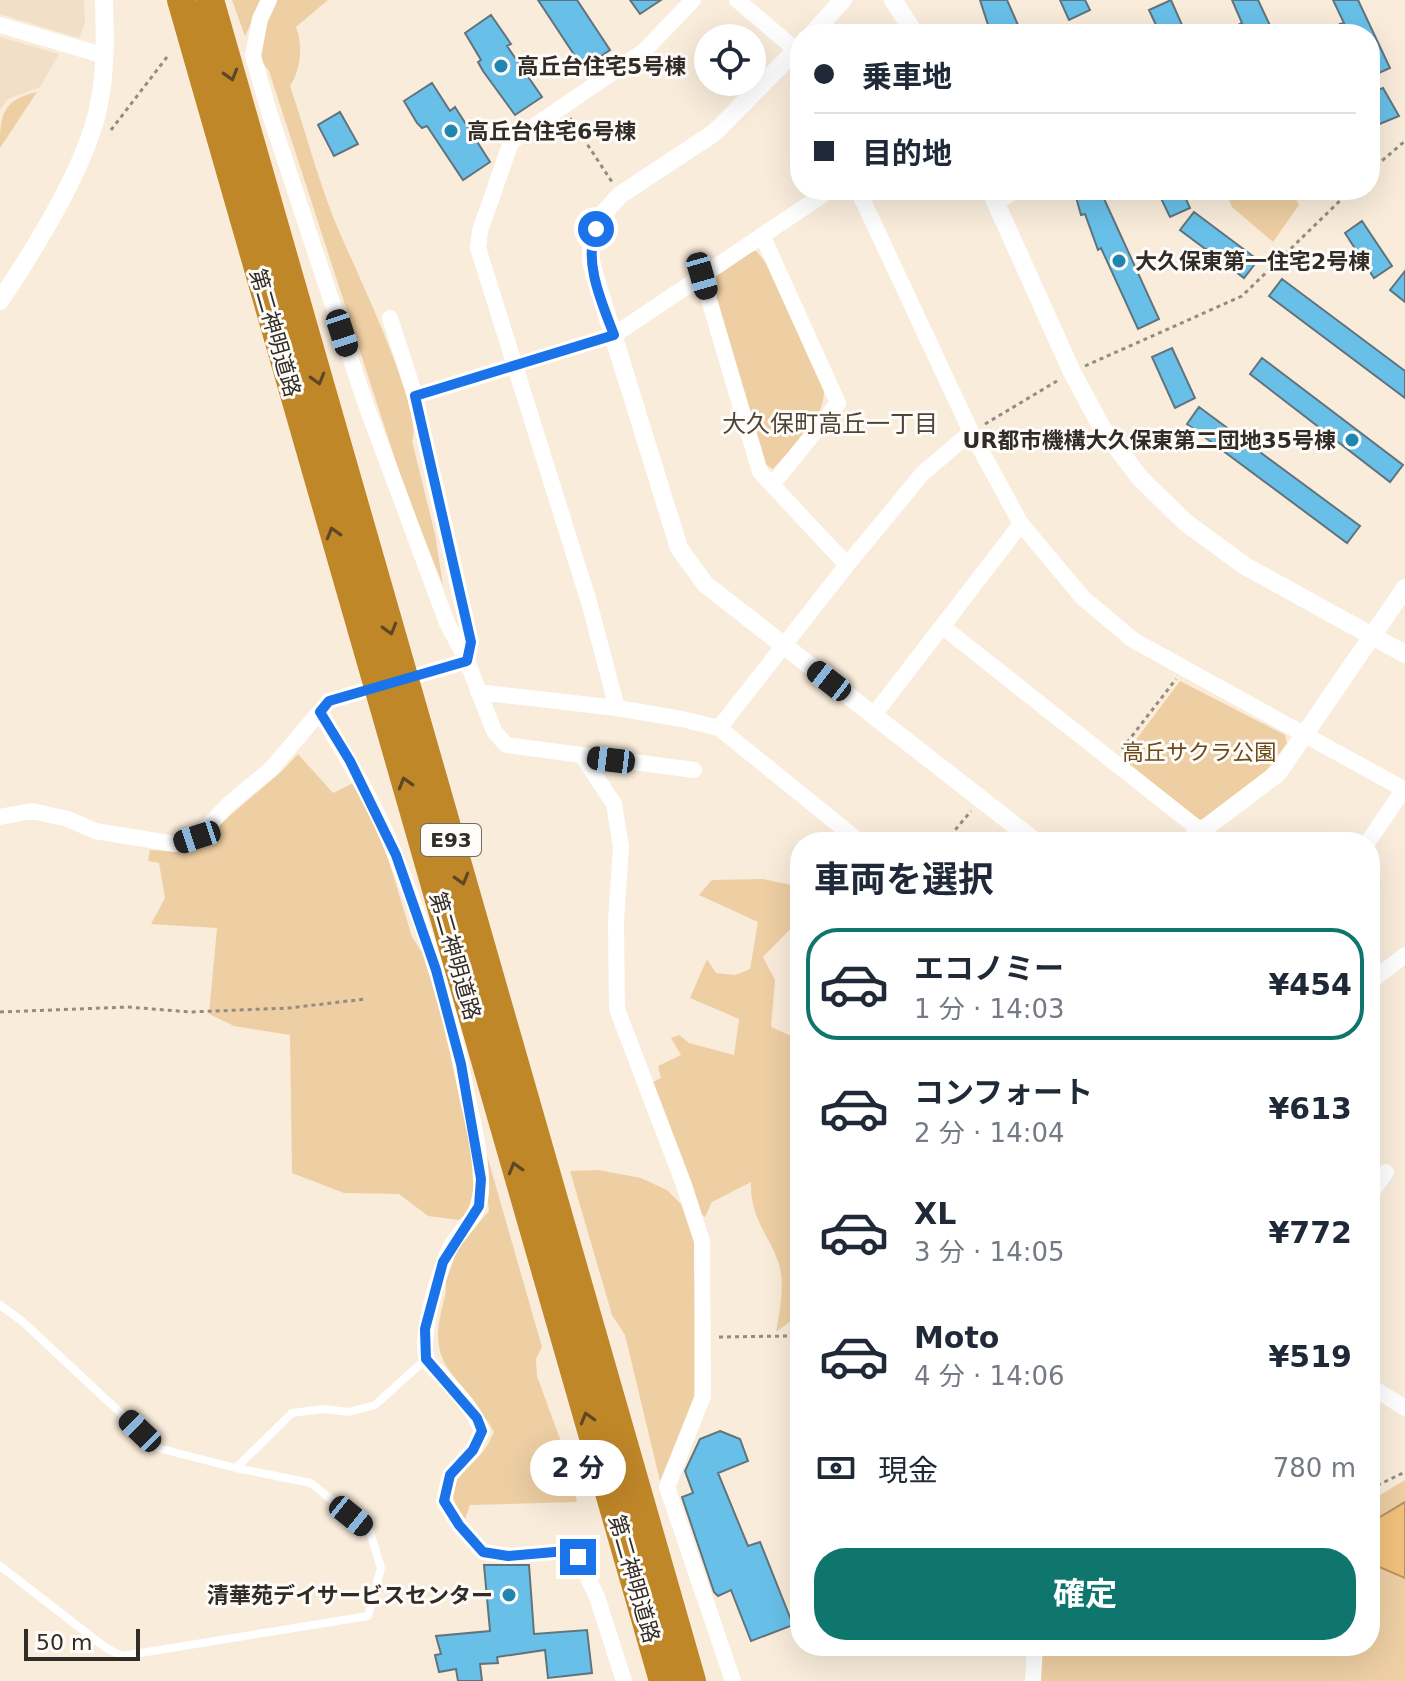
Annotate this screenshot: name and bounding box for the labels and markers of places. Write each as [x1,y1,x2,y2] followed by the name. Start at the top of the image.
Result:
[517,54,686,79] place label: 高丘台住宅5号棟
[492,57,510,75] marker: 高丘台住宅5号棟
[467,119,636,144] place label: 高丘台住宅6号棟
[442,122,460,140] marker: 高丘台住宅6号棟
[1135,249,1370,274] place label: 大久保東第一住宅2号棟
[1110,252,1128,270] marker: 大久保東第一住宅2号棟
[963,428,1336,453] place label: UR都市機構大久保東第二団地35号棟
[1343,431,1361,449] marker: UR都市機構大久保東第二団地35号棟
[207,1583,493,1608] place label: 清華苑デイサービスセンター
[500,1586,518,1604] marker: 清華苑デイサービスセンター

